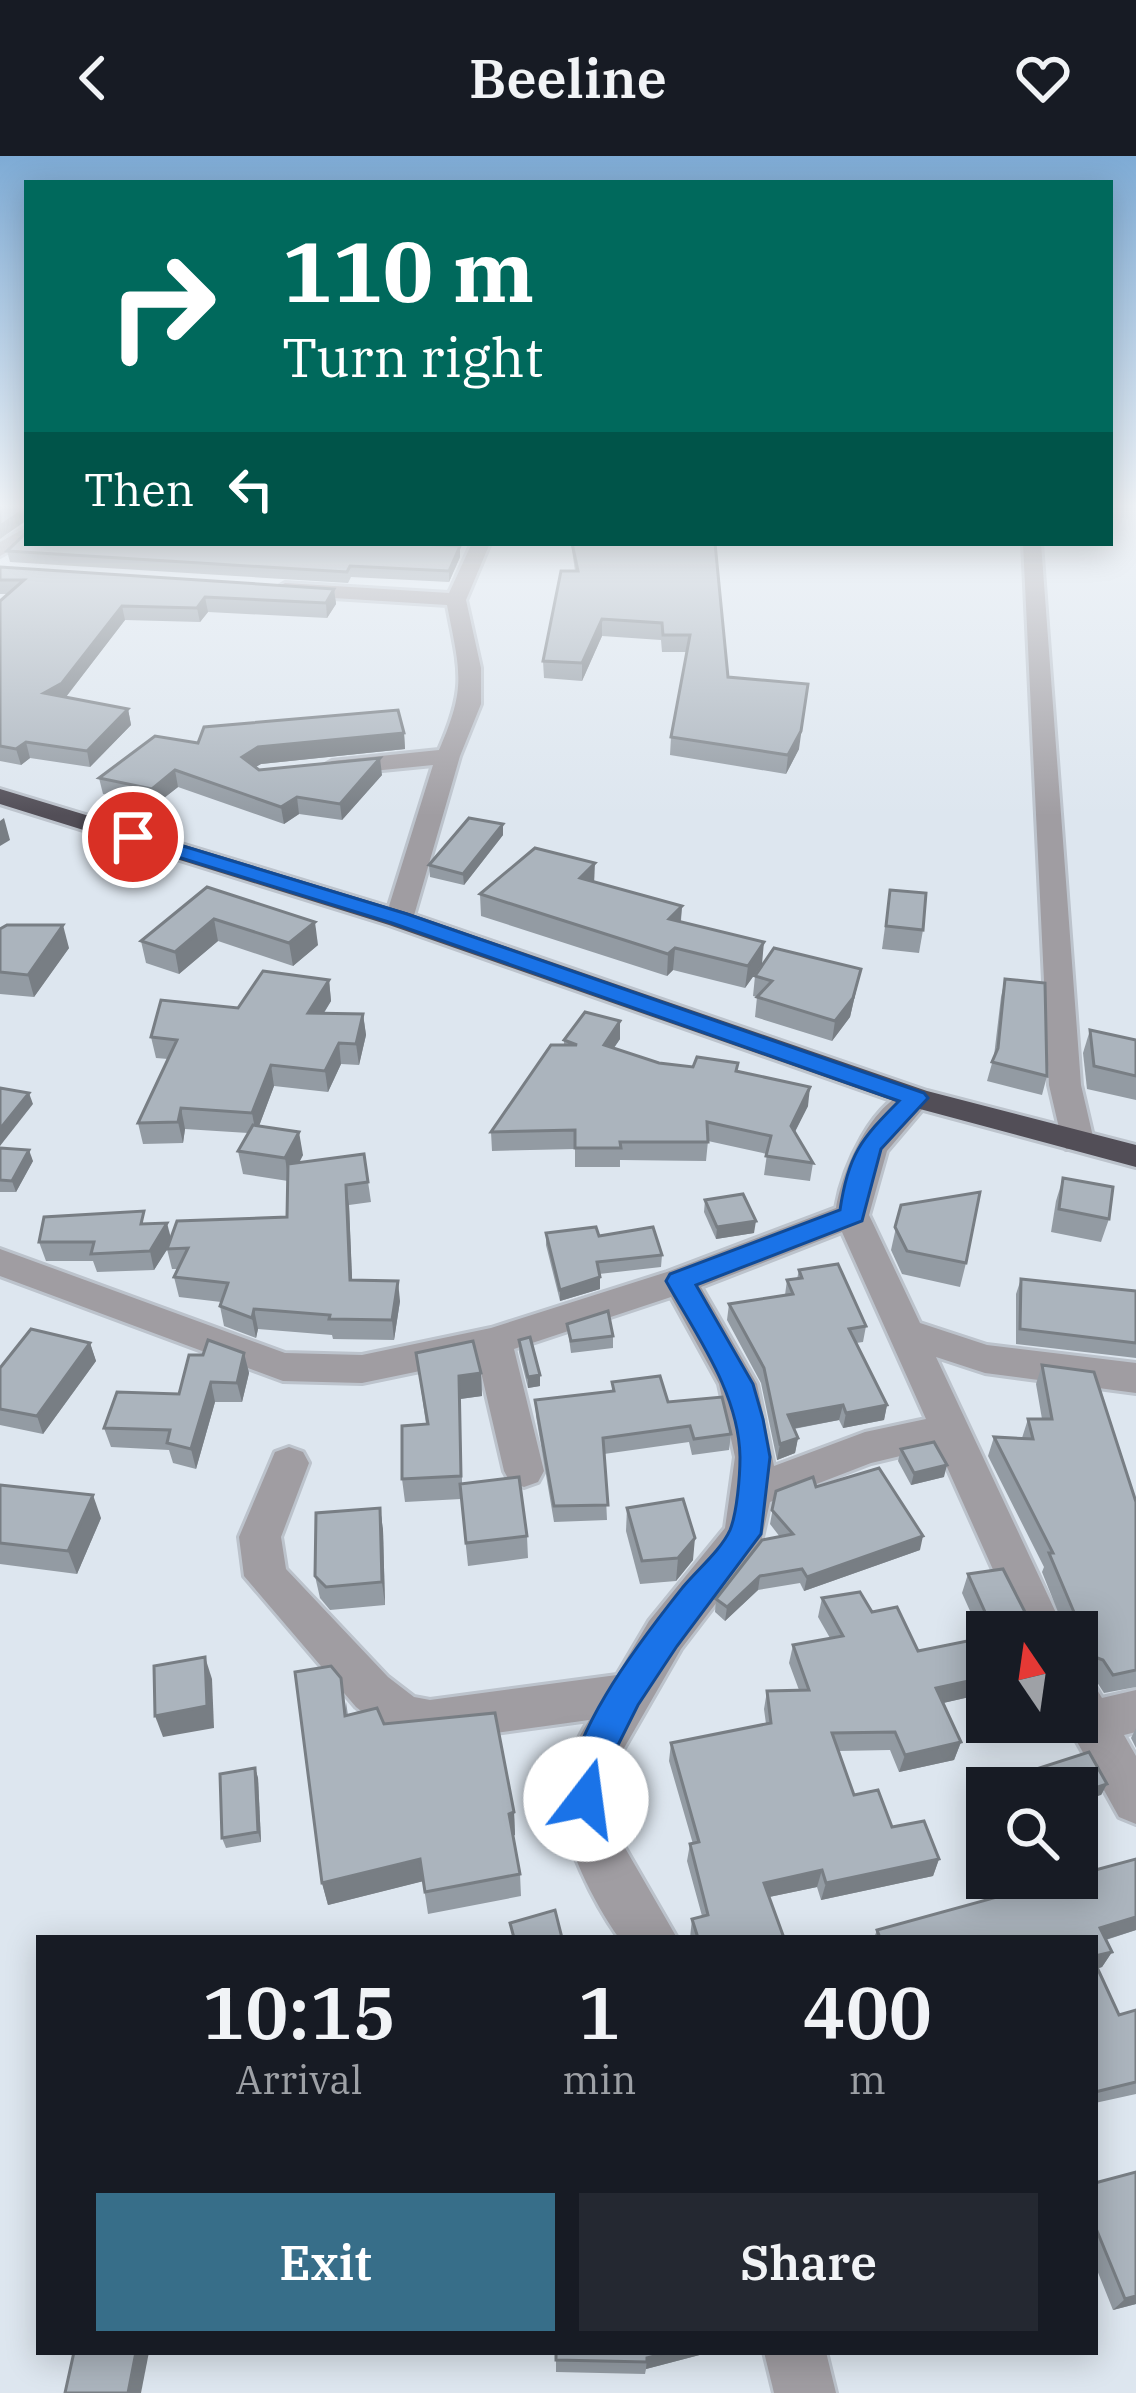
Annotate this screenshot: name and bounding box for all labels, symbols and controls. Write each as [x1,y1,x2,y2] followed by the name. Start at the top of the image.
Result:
[469,43,667,113] text: Beeline
[60,45,126,111] icon: back
[1010,45,1076,111] icon: heart
[282,216,534,325] text: 110 m
[84,228,240,384] icon: right
[282,322,544,392] text: Turn right
[218,456,284,522] icon: left
[84,460,194,518] text: Then
[82,786,184,888] pin
[100,804,166,870] icon: arrive
[966,1611,1098,1743] north arrow
[966,1611,1098,1899] map controls
[523,1736,649,1862] position arrow
[966,1767,1098,1899] button: search
[202,1965,396,2059] text: 10:15
[578,1965,621,2059] text: 1
[802,1965,932,2059] text: 400
[236,2054,363,2105] text: Arrival
[562,2054,637,2105] text: min
[849,2054,886,2105] text: m
[96,2193,555,2331] button: Exit
[579,2193,1038,2331] button: Share

